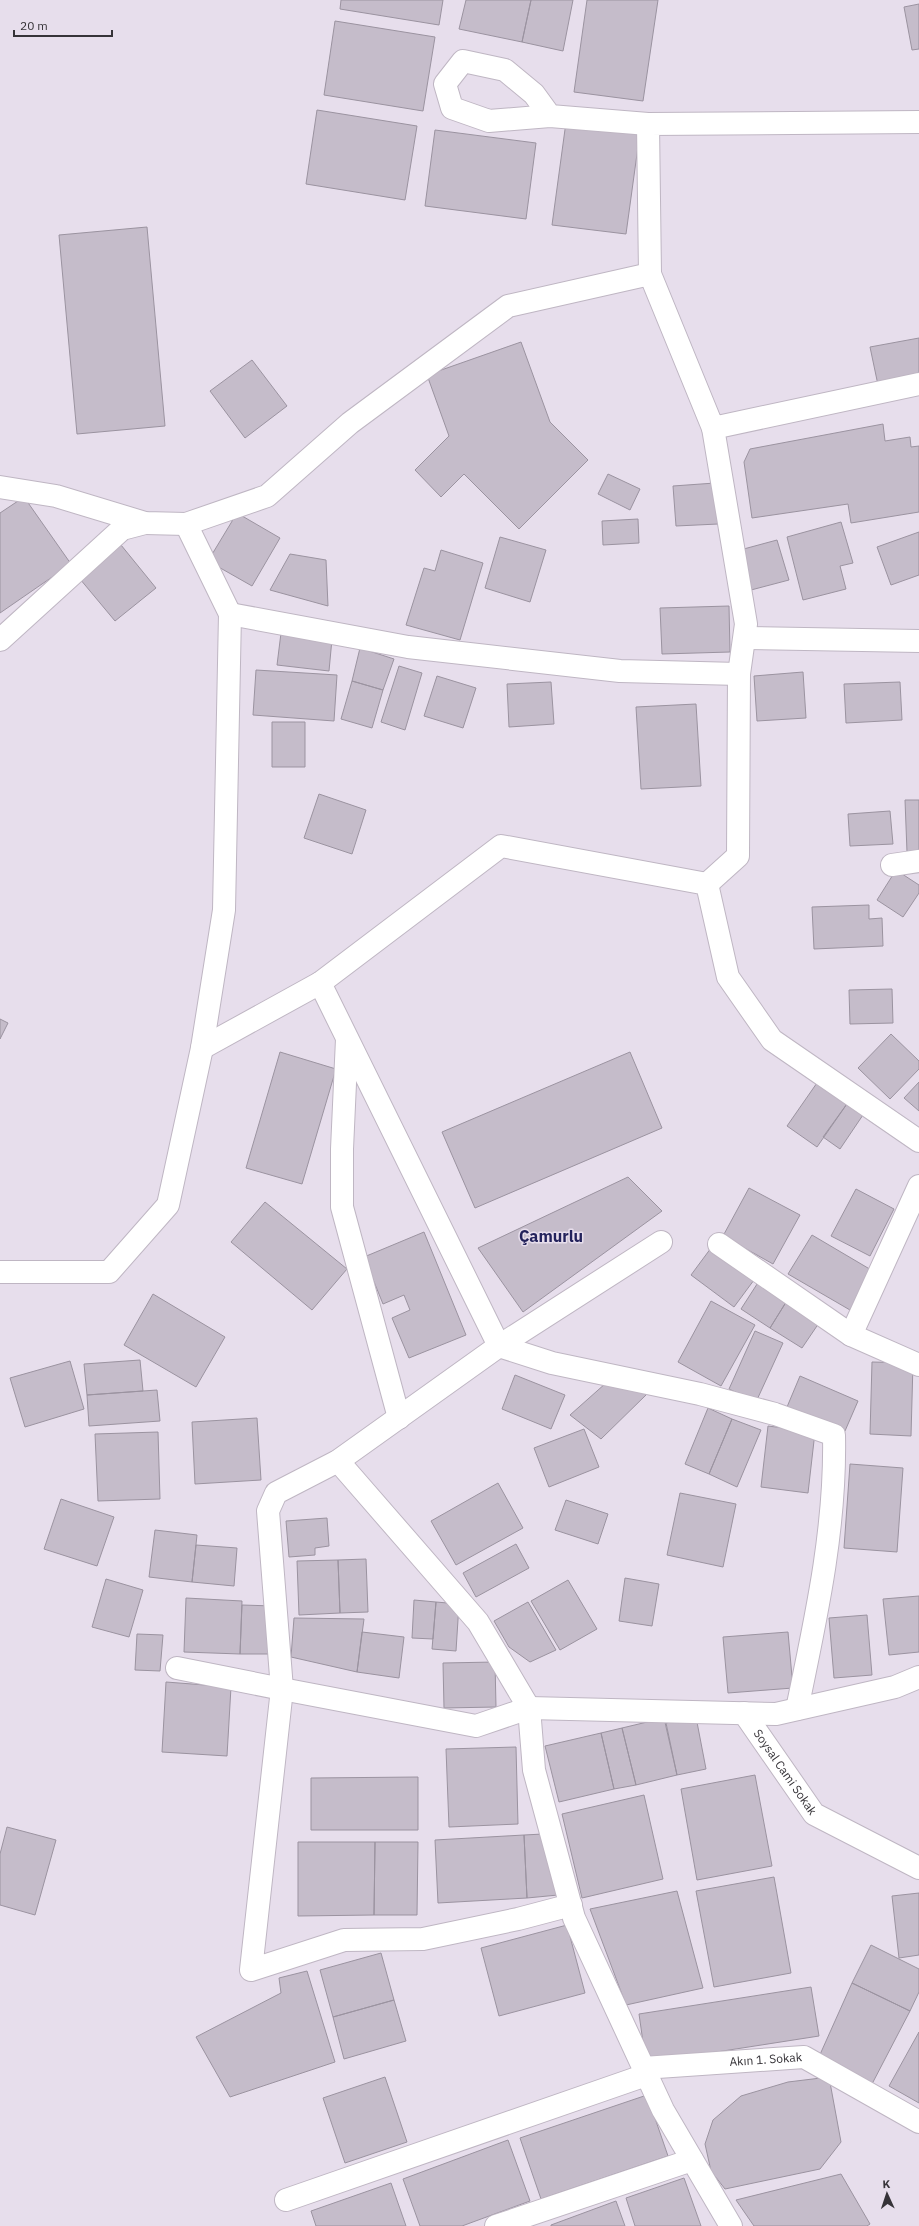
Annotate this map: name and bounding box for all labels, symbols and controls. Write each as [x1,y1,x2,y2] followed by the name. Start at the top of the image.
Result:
[14,12,112,38] scale bar
[20,18,48,33] text: 20 m
[519,1226,583,1246] district label: Çamurlu
[751,1726,821,1818] street label: Soysal Cami Sokak
[729,2049,803,2069] street label: Akın 1. Sokak
[867,2174,907,2214] north arrow
[882,2177,891,2191] text: K

